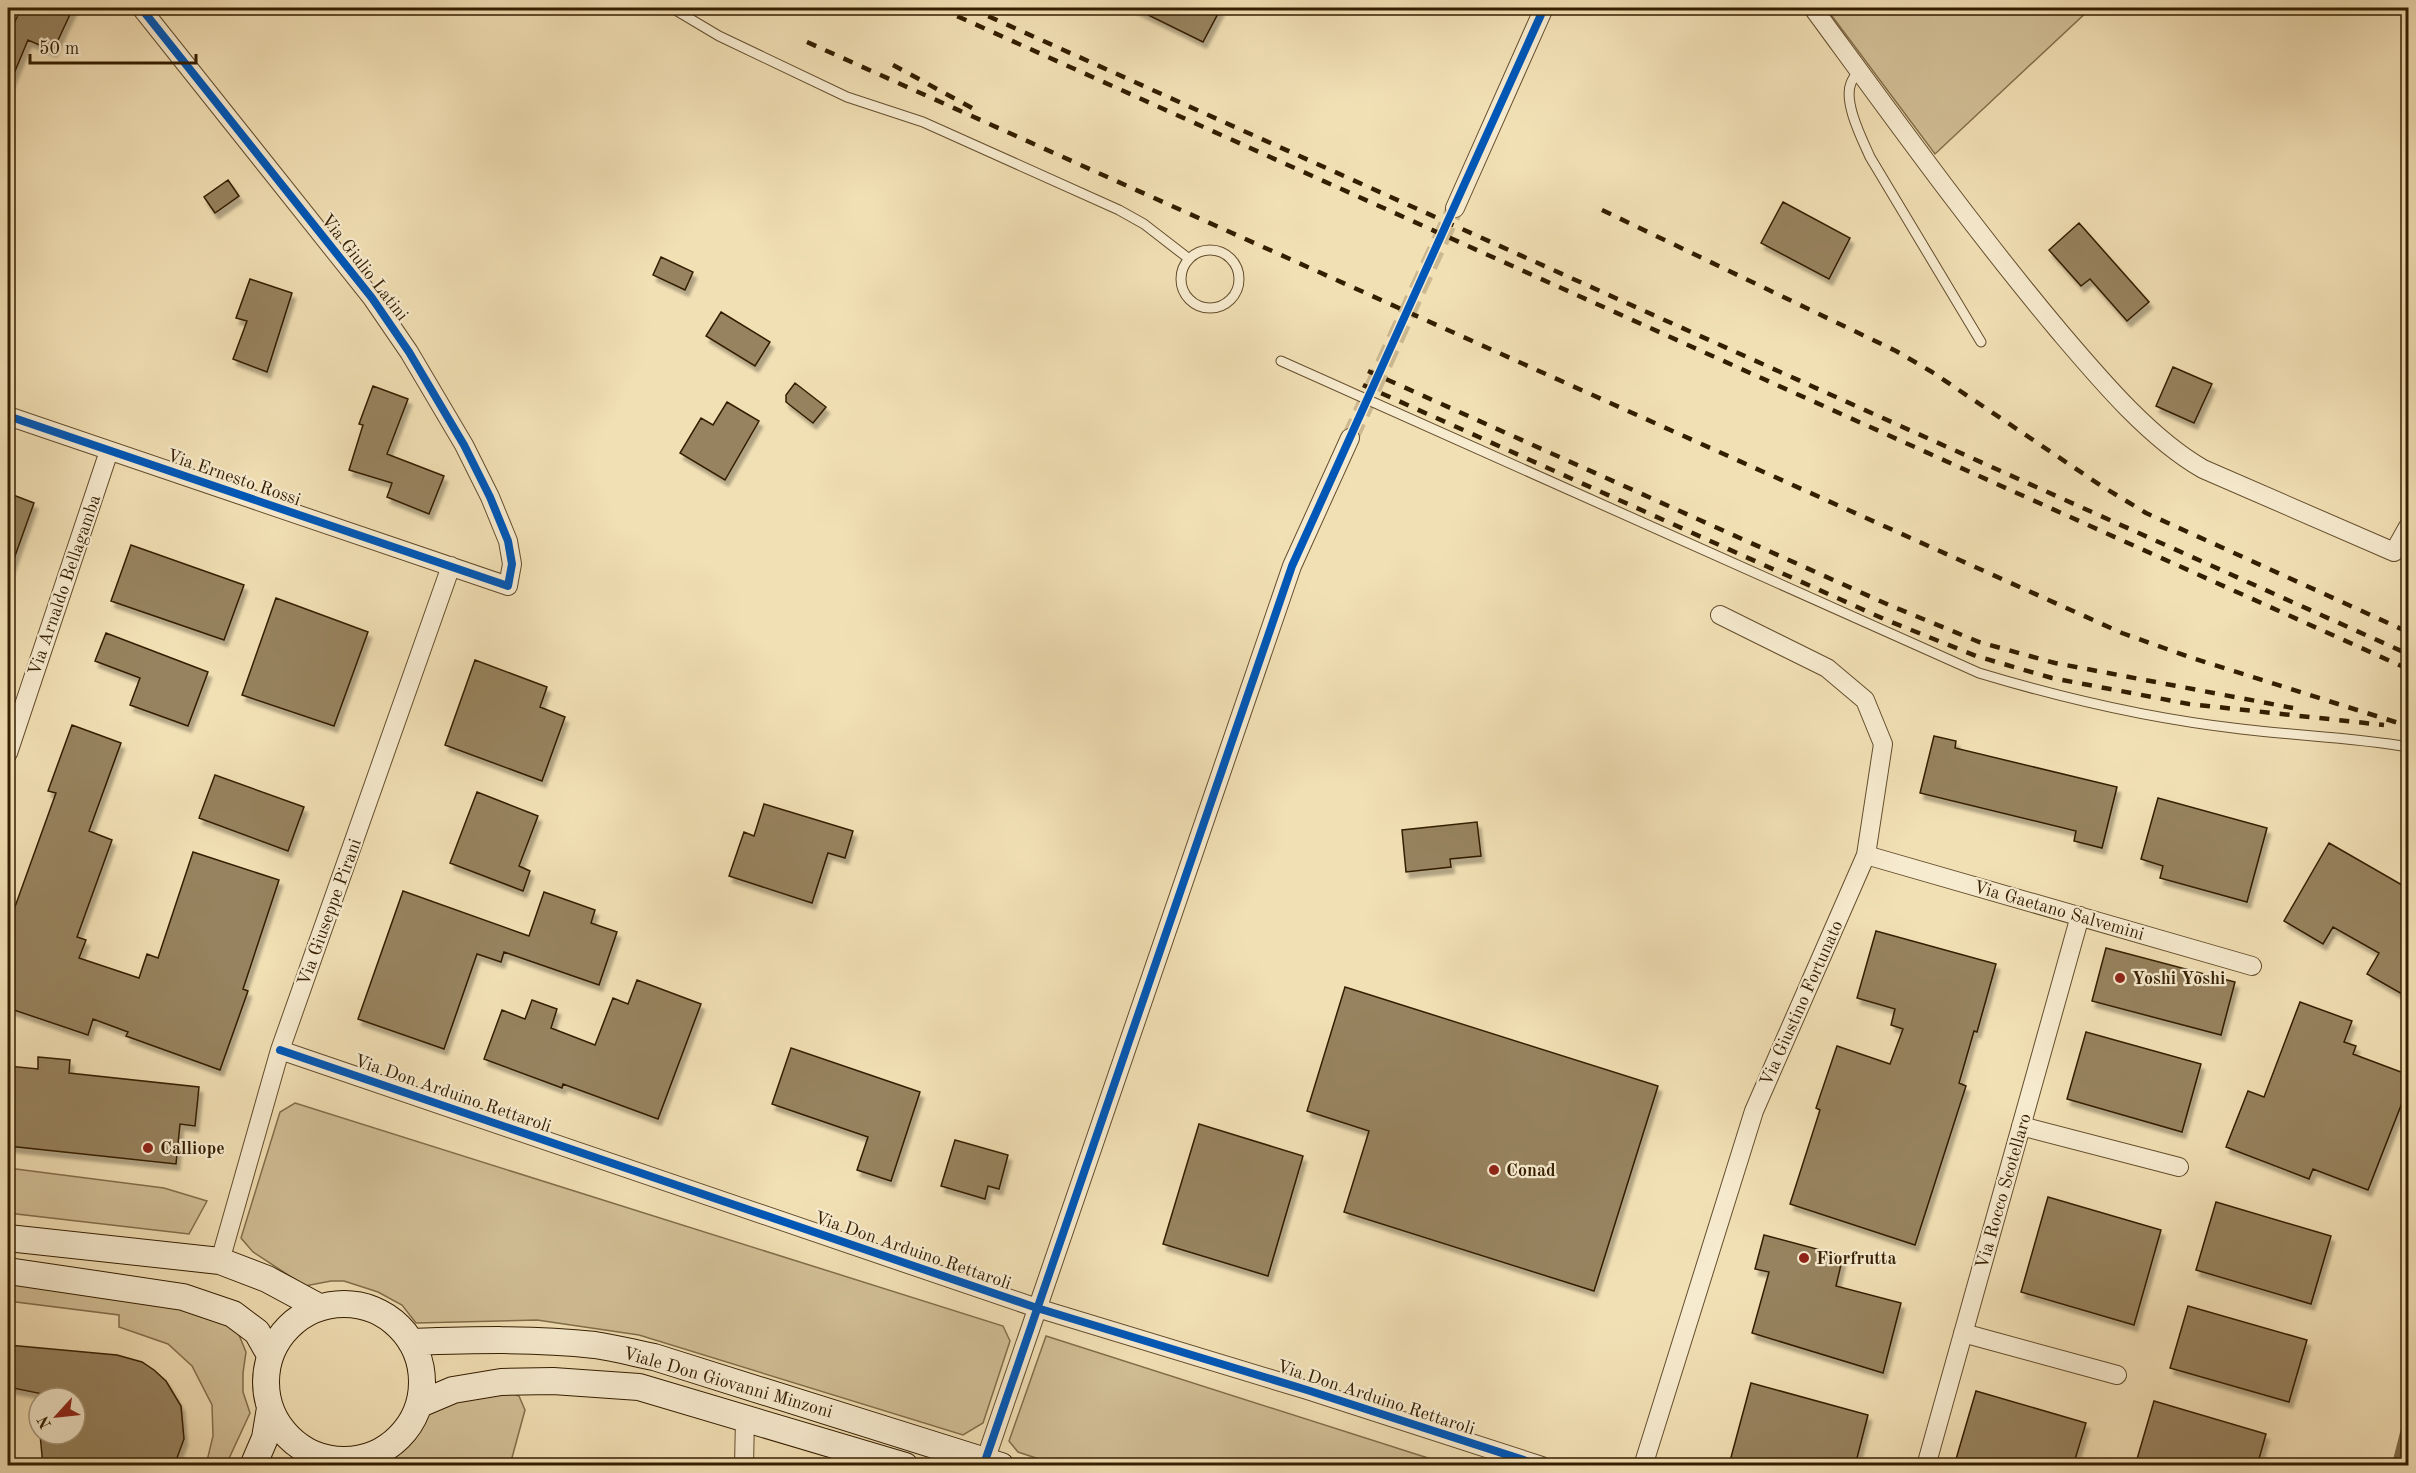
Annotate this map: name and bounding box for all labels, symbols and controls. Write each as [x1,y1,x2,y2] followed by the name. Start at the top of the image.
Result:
[30,27,196,65] scale bar
[39,40,79,58] text: 50 m
[317,211,411,324] street label: Via Giulio Latini
[165,447,303,509] street label: Via Ernesto Rossi
[25,492,104,678] street label: Via Arnaldo Bellagamba
[295,836,365,988] street label: Via Giuseppe Pirani
[1971,878,2146,944] street label: Via Gaetano Salvemini
[1757,918,1847,1089] street label: Via Giustino Fortunato
[2132,970,2225,988] place label: Yoshi Yoshi
[2113,971,2127,985] marker: Yoshi Yoshi
[352,1052,554,1136] street label: Via Don Arduino Rettaroli
[1973,1111,2035,1271] street label: Via Rocco Scotellaro
[160,1140,225,1158] place label: Calliope
[141,1141,155,1155] marker: Calliope
[1506,1162,1556,1180] place label: Conad
[1487,1163,1501,1177] marker: Conad
[812,1209,1014,1293] street label: Via Don Arduino Rettaroli
[1816,1250,1897,1268] place label: Fiorfrutta
[1797,1251,1811,1265] marker: Fiorfrutta
[621,1344,835,1422] street label: Viale Don Giovanni Minzoni
[1274,1357,1477,1439] street label: Via Don Arduino Rettaroli
[27,1386,87,1446] north arrow
[35,1412,55,1431] text: N

